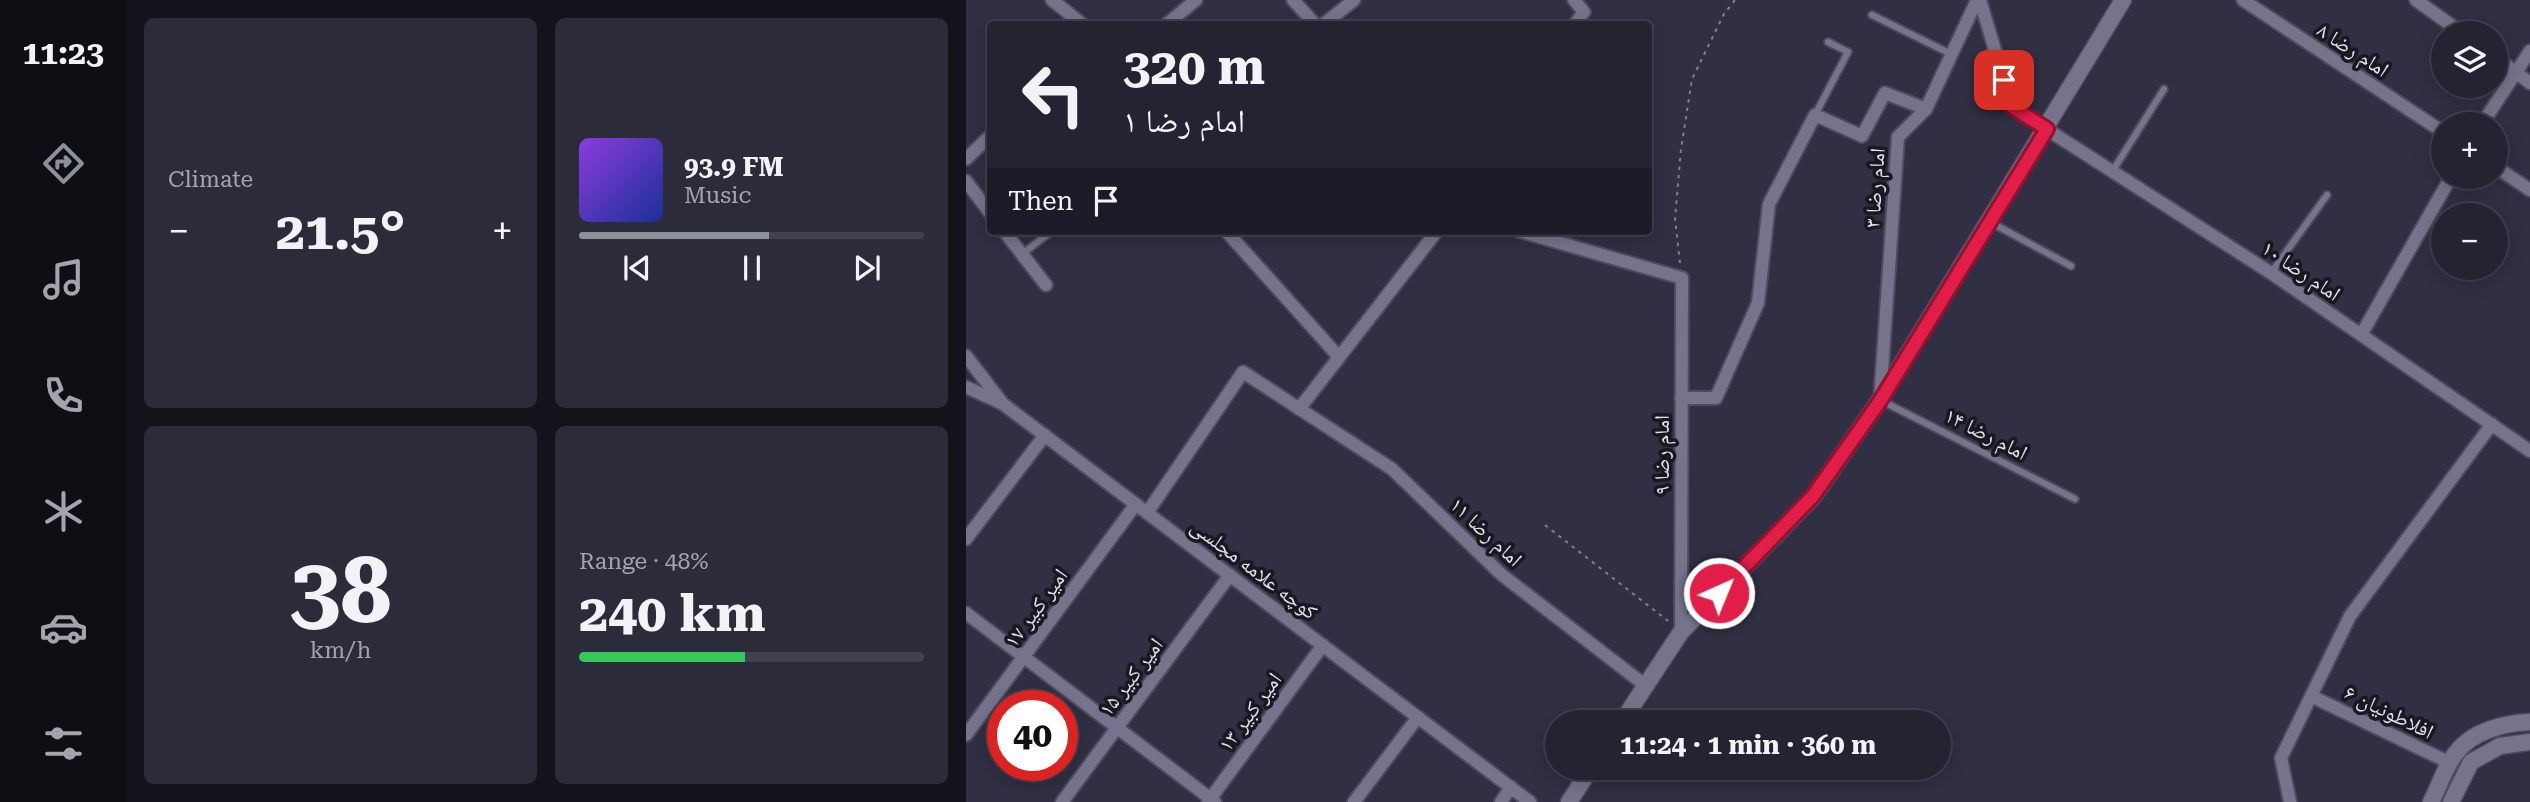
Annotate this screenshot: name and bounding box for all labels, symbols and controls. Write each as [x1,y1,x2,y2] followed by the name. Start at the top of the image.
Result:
[2312,18,2393,84] street label: امام رضا ۸
[2431,21,2508,280] map controls
[2431,21,2508,98] button: layers
[22,34,104,72] text: 11:23
[1123,39,1265,96] text: 320 m
[1008,49,1099,140] icon: left
[1974,50,2034,110] pin
[1985,61,2023,99] icon: arrive
[1123,102,1245,140] text: امام رضا ۱
[2431,112,2508,189] button: +
[39,139,88,188] icon: directions
[1860,147,1892,229] street label: امام رضا ۳
[684,152,784,182] text: 93.9 FM
[168,166,253,193] text: Climate
[684,182,751,209] text: Music
[1087,182,1125,220] icon: arrive
[1008,186,1073,216] text: Then
[276,201,405,262] text: 21.5°
[2431,203,2508,280] button: −
[168,209,189,253] text: −
[492,209,513,253] text: +
[2256,236,2345,308] street label: امام رضا ۱۰
[618,249,656,287] icon: previous
[733,249,771,287] icon: pause
[848,249,886,287] icon: next
[39,255,88,304] icon: music
[39,371,88,420] icon: phone
[1940,403,2031,467] street label: امام رضا ۱۴
[1650,415,1676,495] street label: امام رضا ۹
[39,487,88,536] icon: climate
[1444,493,1527,573] street label: امام رضا ۱۱
[1186,514,1322,625] street label: کوچه علامه مجلسی
[290,538,391,644] text: 38
[579,548,708,575] text: Range · 48%
[1682,556,1756,630] position arrow
[1000,564,1072,652] street label: امیر کبیر ۱۷
[579,583,766,644] text: 240 km
[39,603,88,652] icon: car
[1094,633,1168,721] street label: امیر کبیر ۱۵
[310,637,371,664] text: km/h
[1214,668,1286,756] street label: امیر کبیر ۱۳
[2341,680,2437,744] street label: افلاطونیان ۶
[987,690,1078,781] speed limit sign: 40
[39,719,88,768] icon: filters
[1620,730,1876,760] text: 11:24 · 1 min · 360 m

